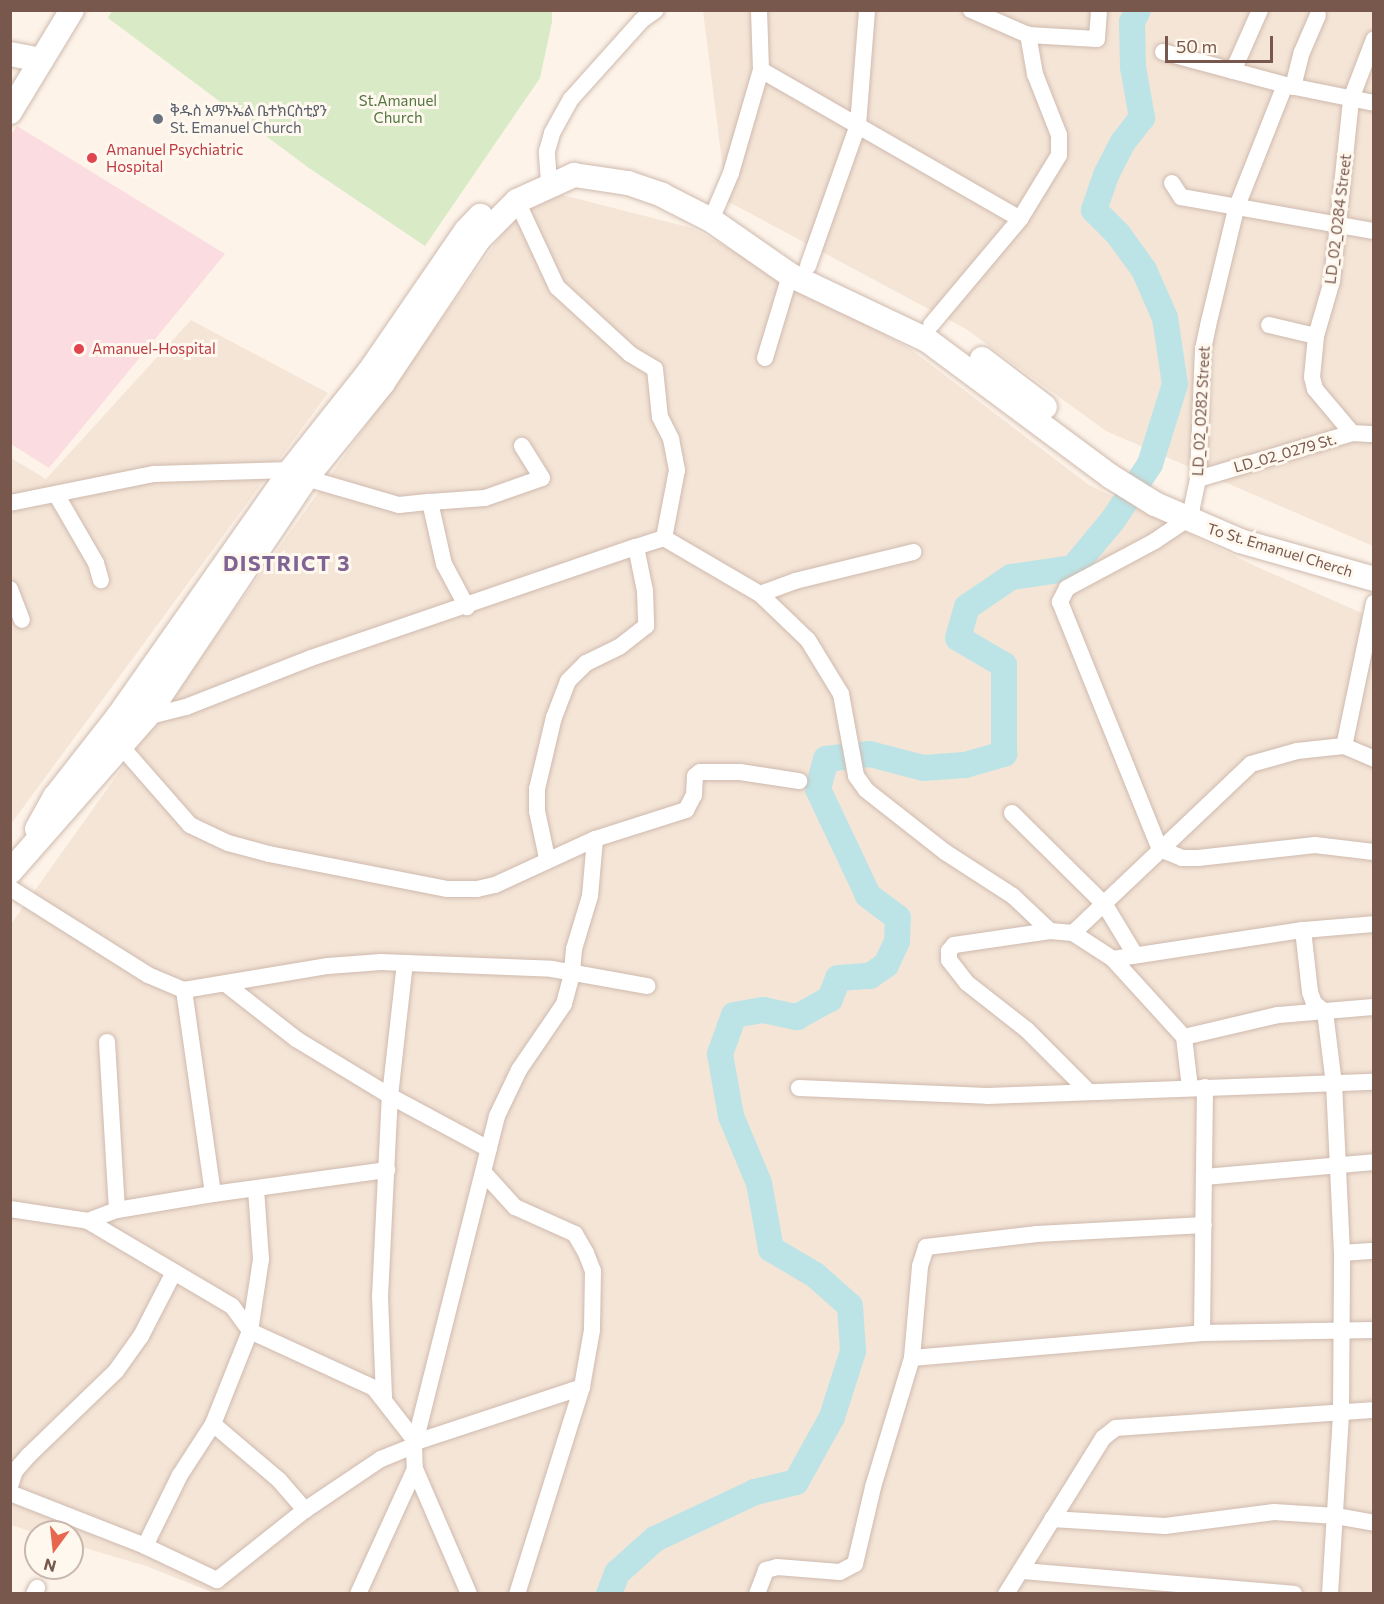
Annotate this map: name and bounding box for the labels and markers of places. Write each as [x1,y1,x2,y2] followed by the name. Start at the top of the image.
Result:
[170,101,327,136] place label: ቅዱስ አማኑኤል ቤተክርስቲያን St. Emanuel Church
[151,112,165,126] marker: ቅዱስ አማኑኤል ቤተክርስቲያን St. Emanuel Church
[106,140,243,175] place label: Amanuel Psychiatric Hospital
[83,149,101,167] marker: Amanuel Psychiatric Hospital
[70,340,88,358] marker: Amanuel-Hospital
[92,340,216,358] place label: Amanuel-Hospital

